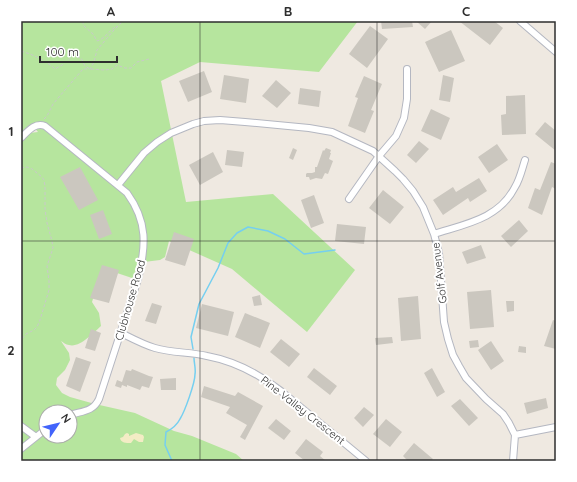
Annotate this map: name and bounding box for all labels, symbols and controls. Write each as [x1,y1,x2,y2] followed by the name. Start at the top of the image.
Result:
[107,3,116,19] text: A
[284,3,292,19] text: B
[462,3,470,19] text: C
[40,38,117,64] scale bar
[46,44,79,59] text: 100 m
[8,123,14,139] text: 1
[428,242,450,304] street label: Golf Avenue
[112,258,148,342] street label: Clubhouse Road
[7,342,15,358] text: 2
[258,373,348,447] street label: Pine Valley Crescent
[38,404,78,444] north arrow
[58,411,74,426] text: N

